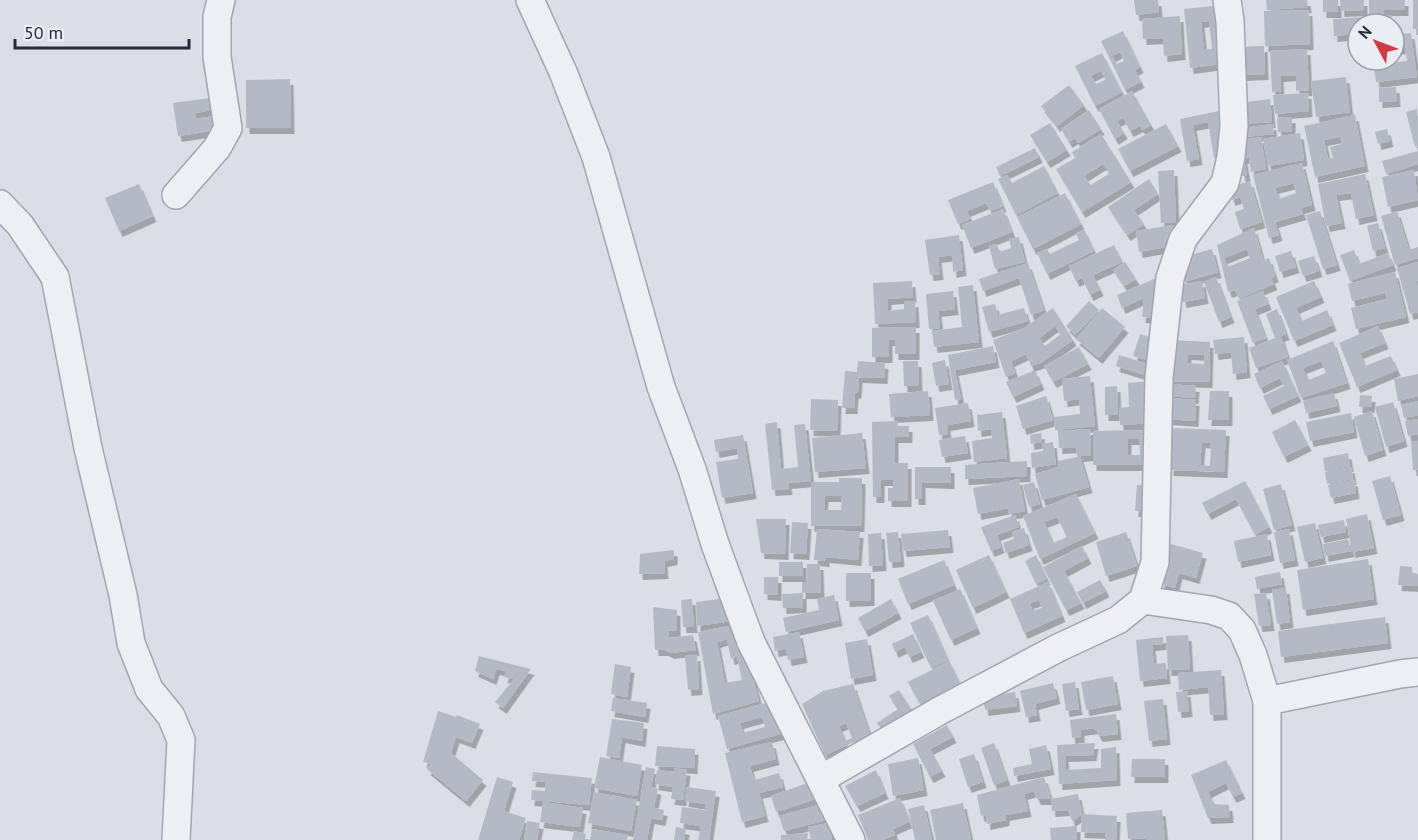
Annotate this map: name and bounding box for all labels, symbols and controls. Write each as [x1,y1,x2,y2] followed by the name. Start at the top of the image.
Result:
[15,12,189,50] scale bar
[1346,12,1406,72] north arrow
[24,21,63,44] text: 50 m
[1354,22,1376,43] text: N

